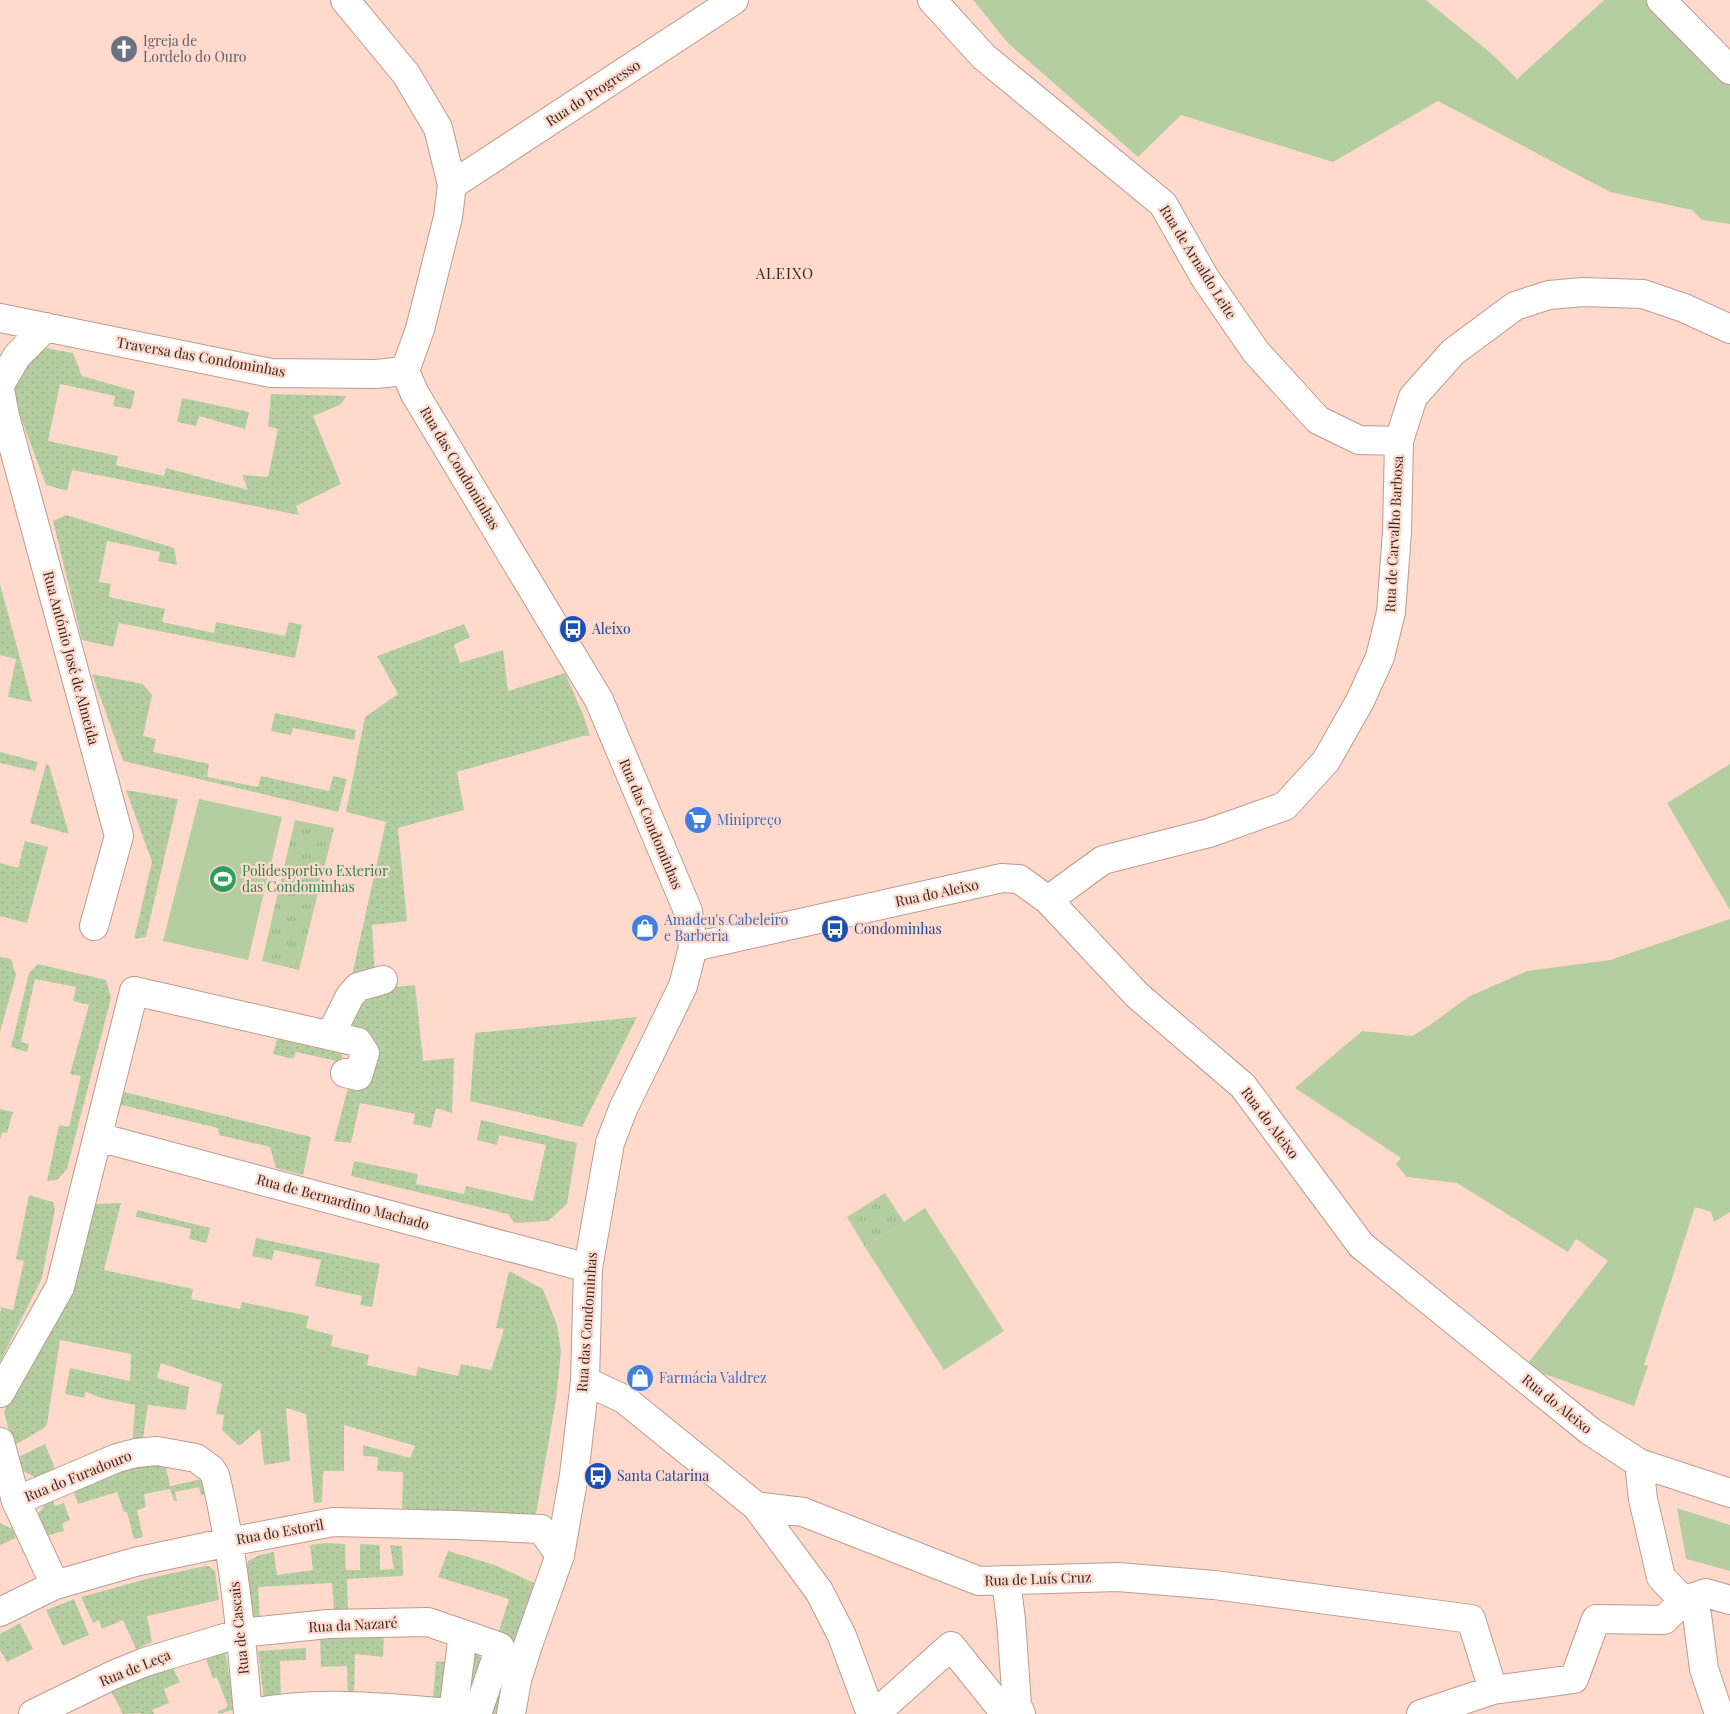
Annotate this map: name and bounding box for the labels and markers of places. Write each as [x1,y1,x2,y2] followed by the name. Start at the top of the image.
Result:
[143,31,247,66] place label: Igreja de Lordelo do Ouro
[109,34,139,64] church icon: Igreja de Lordelo do Ouro
[558,614,588,644] bus stop icon: Aleixo
[591,619,631,638] place label: Aleixo
[683,805,713,835] supermarket icon: Minipreço
[717,810,782,829] place label: Minipreço
[242,861,389,896] place label: Polidesportivo Exterior das Condominhas
[208,864,238,894] sports icon: Polidesportivo Exterior das Condominhas
[663,910,789,945] place label: Amadeu's Cabeleiro e Barberia
[630,913,660,943] shop icon: Amadeu's Cabeleiro e Barberia
[820,914,850,944] bus stop icon: Condominhas
[854,919,942,938] place label: Condominhas
[625,1363,655,1393] shop icon: Farmácia Valdrez
[659,1368,767,1387] place label: Farmácia Valdrez
[583,1461,613,1491] bus stop icon: Santa Catarina
[617,1466,709,1485] place label: Santa Catarina

